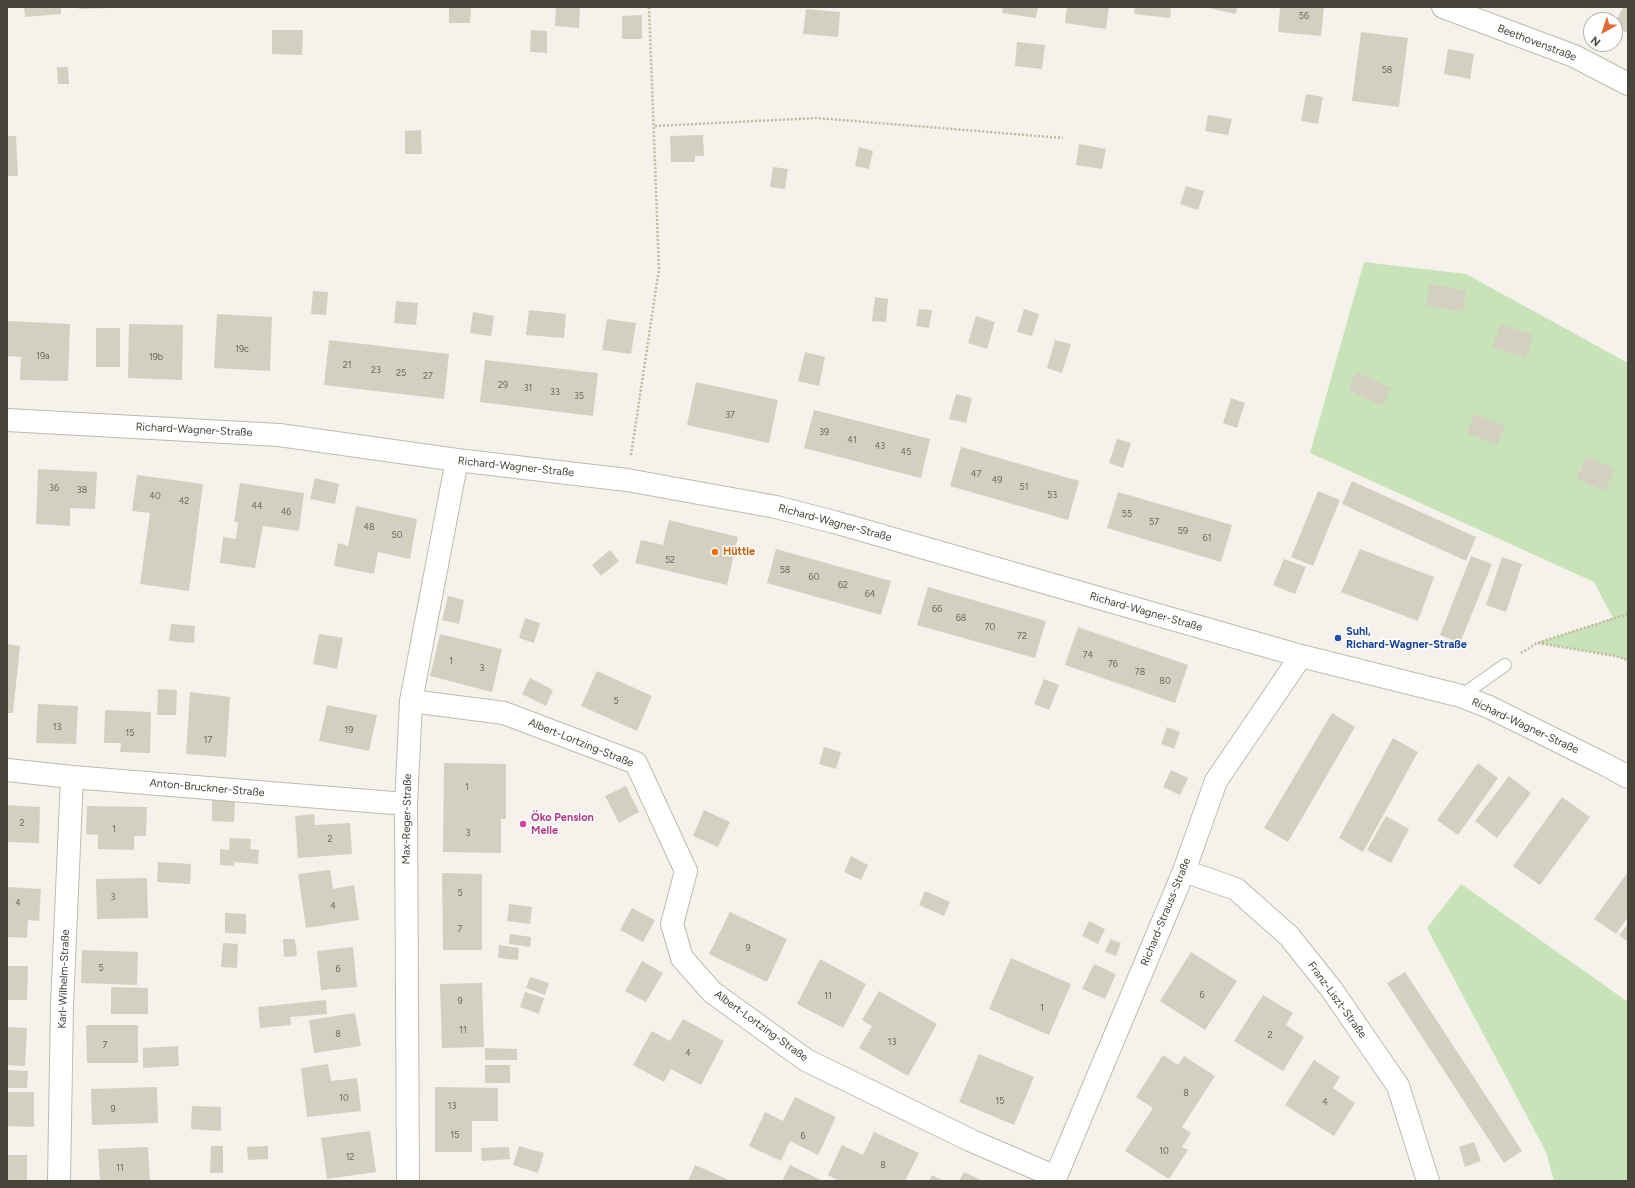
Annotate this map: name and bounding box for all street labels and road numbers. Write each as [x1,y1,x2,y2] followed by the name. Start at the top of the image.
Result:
[1496,22,1578,64] street label: Beethovenstraße
[135,420,253,440] street label: Richard-Wagner-Straße
[457,454,575,480] street label: Richard-Wagner-Straße
[777,501,893,545] street label: Richard-Wagner-Straße
[1088,590,1204,634] street label: Richard-Wagner-Straße
[1469,695,1581,757] street label: Richard-Wagner-Straße
[526,716,636,770] street label: Albert-Lortzing-Straße
[400,773,414,865] street label: Max-Reger-Straße
[149,776,265,800] street label: Anton-Bruckner-Straße
[1138,856,1194,968] street label: Richard-Strauss-Straße
[56,929,72,1029] street label: Karl-Wilhelm-Straße
[1305,959,1369,1041] street label: Franz-Liszt-Straße
[712,988,810,1064] street label: Albert-Lortzing-Straße

